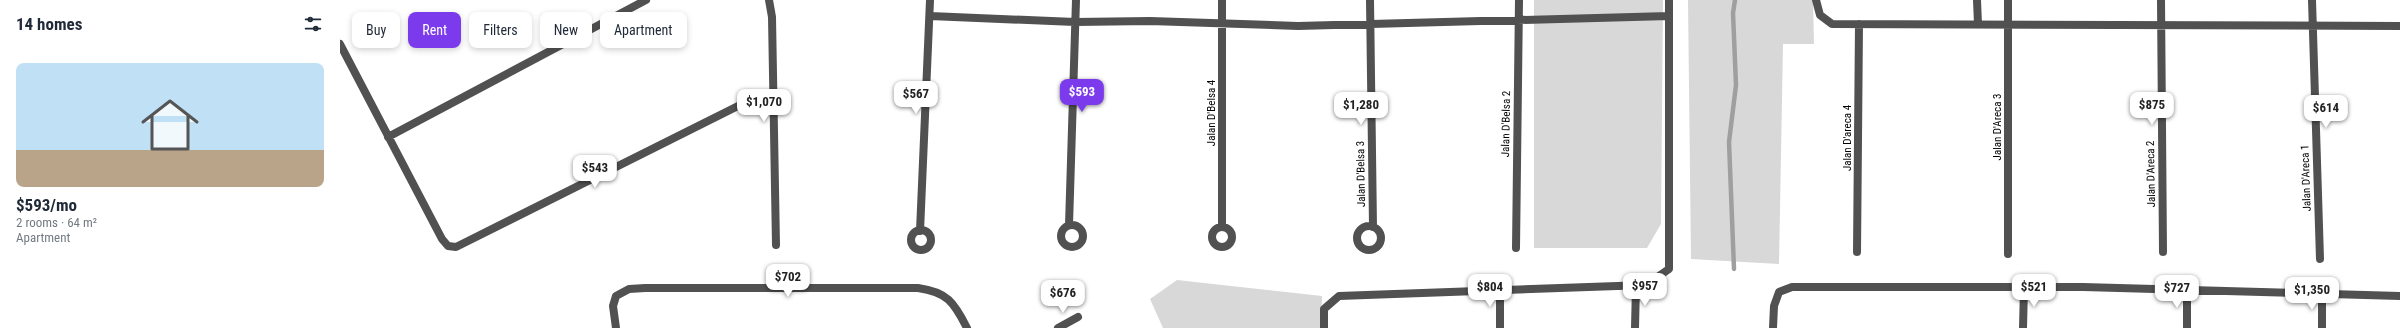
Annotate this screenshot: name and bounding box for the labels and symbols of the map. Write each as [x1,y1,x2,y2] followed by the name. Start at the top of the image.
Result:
[1058,79,1106,113] pin: $593
[1205,79,1218,146] street label: Jalan D'Belsa 4
[892,81,940,115] pin: $567
[731,89,797,123] pin: $1,070
[1499,91,1513,157] street label: Jalan D'Belsa 2
[1328,92,1394,126] pin: $1,280
[2128,92,2176,126] pin: $875
[1991,94,2004,160] street label: Jalan D'Areca 3
[2302,95,2350,129] pin: $614
[1841,104,1854,171] street label: Jalan D'areca 4
[2144,140,2158,208] street label: Jalan D'Areca 2
[1354,141,1368,207] street label: Jalan D'Belsa 3
[2298,144,2314,212] street label: Jalan D'Areca 1
[571,155,619,189] pin: $543
[764,264,812,298] pin: $702
[1621,273,1669,307] pin: $957
[1466,274,1514,308] pin: $804
[2010,274,2058,308] pin: $521
[2153,275,2201,309] pin: $727
[2279,277,2345,311] pin: $1,350
[1039,280,1087,314] pin: $676

